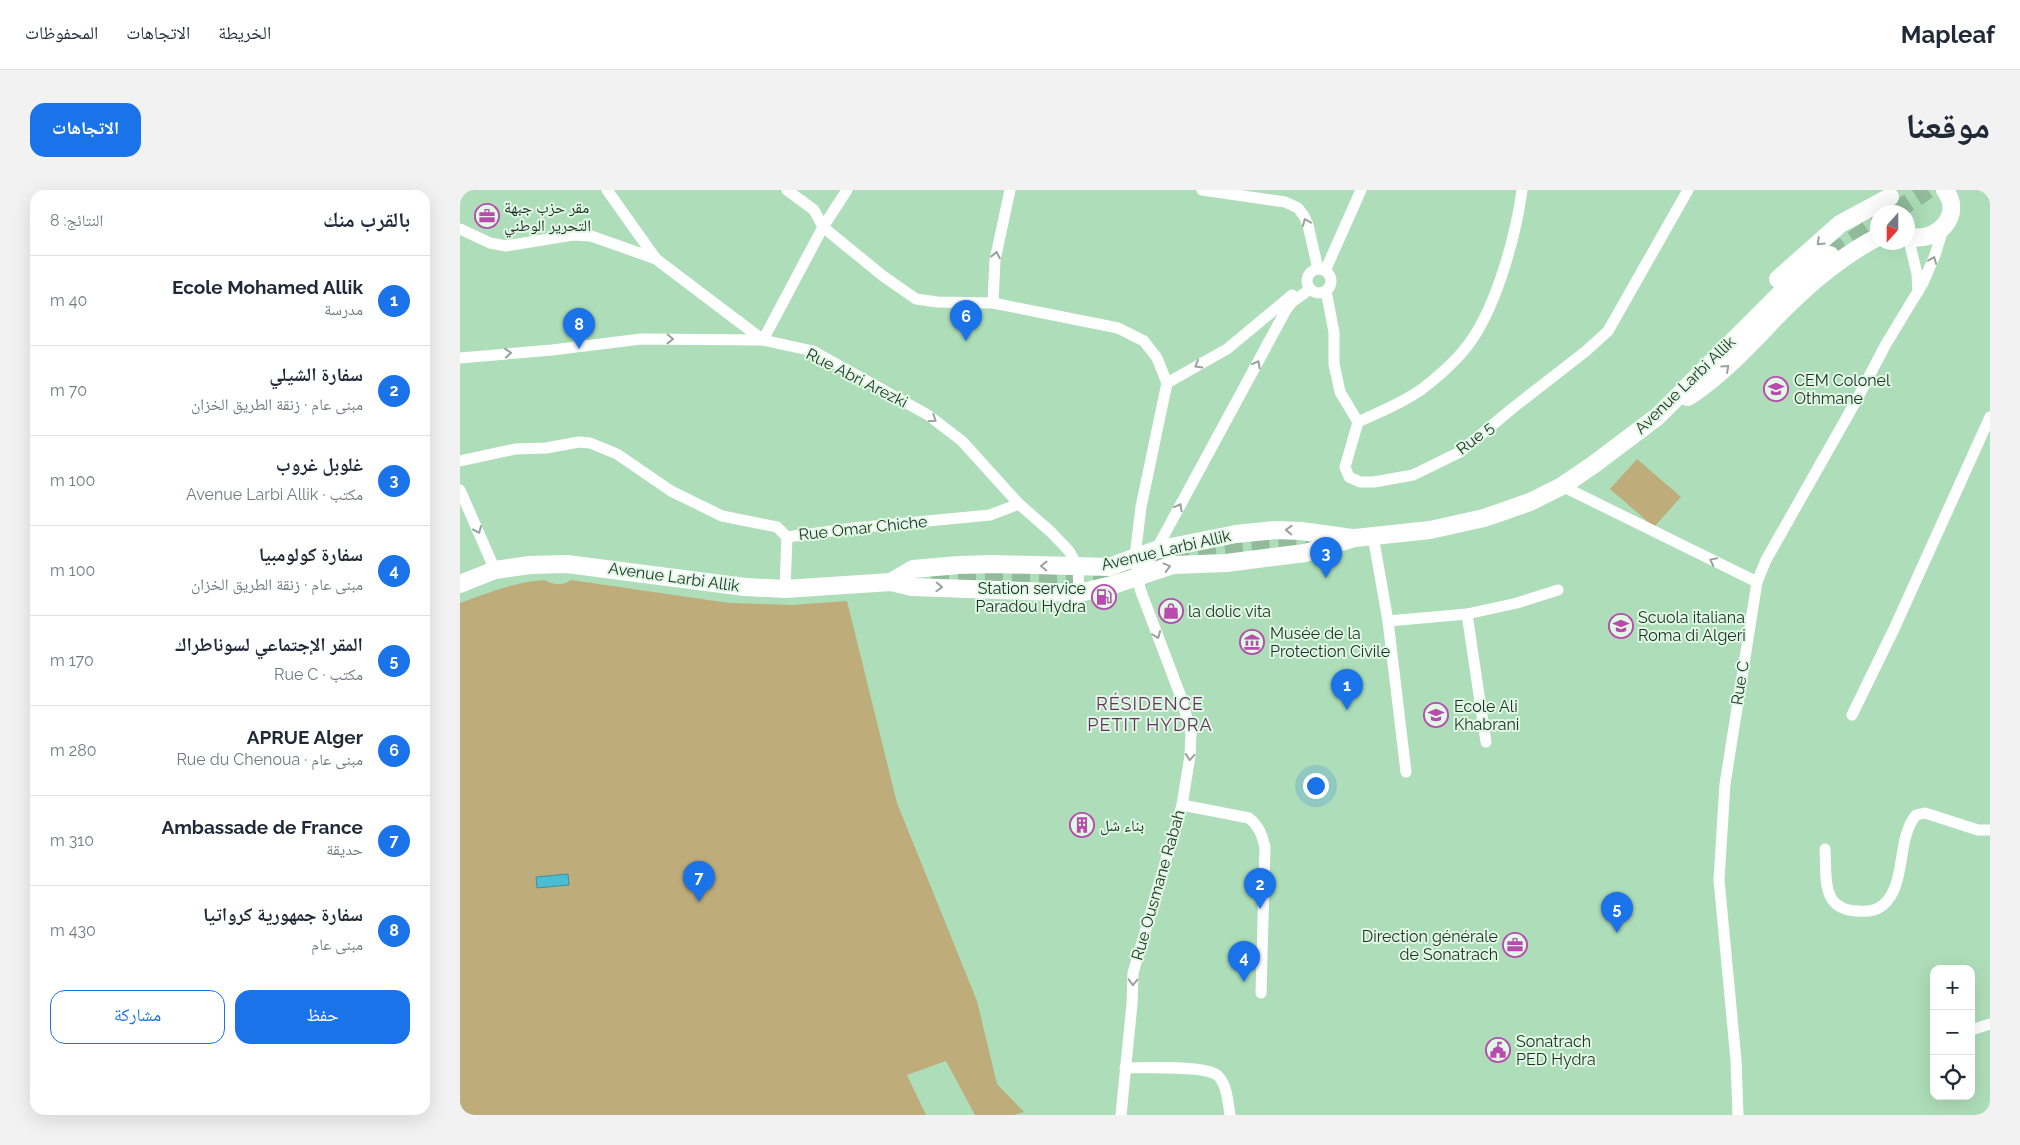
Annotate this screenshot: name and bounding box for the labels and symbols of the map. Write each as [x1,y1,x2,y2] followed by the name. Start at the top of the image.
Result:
[504,198,591,238] place label: مقر حزب جبهة التحرير الوطني
[474,203,500,229] office icon: مقر حزب جبهة التحرير الوطني
[1870,205,1915,250] north arrow
[1302,218,1312,227] one-way arrow
[1817,236,1826,245] one-way arrow
[991,250,1001,259] one-way arrow
[1927,256,1937,265] one-way arrow
[950,300,982,341] pin: 6
[563,308,595,349] pin: 8
[1631,332,1740,438] street label: Avenue Larbi Allik
[666,334,674,344] one-way arrow
[803,344,911,412] street label: Rue Abri Arezki
[505,348,513,359] one-way arrow
[1195,359,1204,369] one-way arrow
[1250,360,1260,369] one-way arrow
[1721,365,1730,374] one-way arrow
[1794,371,1891,408] place label: CEM Colonel Othmane
[1763,376,1789,402] school or university icon: CEM Colonel Othmane
[927,413,937,422] one-way arrow
[1453,417,1498,458] street label: Rue 5
[1173,503,1183,512] one-way arrow
[798,512,928,544] street label: Rue Omar Chiche
[471,525,482,534] one-way arrow
[1285,525,1293,536] one-way arrow
[1099,526,1233,574] street label: Avenue Larbi Allik
[1310,537,1342,578] pin: 3
[1709,557,1718,567] one-way arrow
[607,558,741,596] street label: Avenue Larbi Allik
[1040,560,1048,571] one-way arrow
[1162,562,1171,572] one-way arrow
[976,579,1086,616] place label: Station service Paradou Hydra
[935,582,943,593] one-way arrow
[1091,584,1117,610] fuel station icon: Station service Paradou Hydra
[1158,598,1184,624] shop icon: la dolic vita
[1188,602,1271,621] place label: la dolic vita
[1638,608,1746,645] place label: Scuola italiana Roma di Algeri
[1608,613,1634,639] school or university icon: Scuola italiana Roma di Algeri
[1270,624,1390,661] place label: Musée de la Protection Civile
[1239,629,1265,655] museum icon: Musée de la Protection Civile
[1152,631,1162,639] one-way arrow
[1727,660,1753,706] street label: Rue C
[1331,669,1363,710] pin: 1
[1087,692,1213,735] district label: RÉSIDENCE PETIT HYDRA
[1454,697,1519,734] place label: Ecole Ali Khabrani
[1423,702,1449,728] school or university icon: Ecole Ali Khabrani
[1185,753,1196,761] one-way arrow
[1303,773,1329,799] your location
[1127,808,1189,962] street label: Rue Ousmane Rabah
[1069,812,1095,838] building icon: بناء شل
[1100,816,1144,836] place label: بناء شل
[683,861,715,902] pin: 7
[1244,868,1276,909] pin: 2
[1601,892,1633,933] pin: 5
[1362,927,1498,964] place label: Direction générale de Sonatrach
[1502,932,1528,958] office icon: Direction générale de Sonatrach
[1228,941,1260,982] pin: 4
[1127,978,1138,986] one-way arrow
[1516,1032,1596,1069] place label: Sonatrach PED Hydra
[1485,1037,1511,1063] public building icon: Sonatrach PED Hydra

